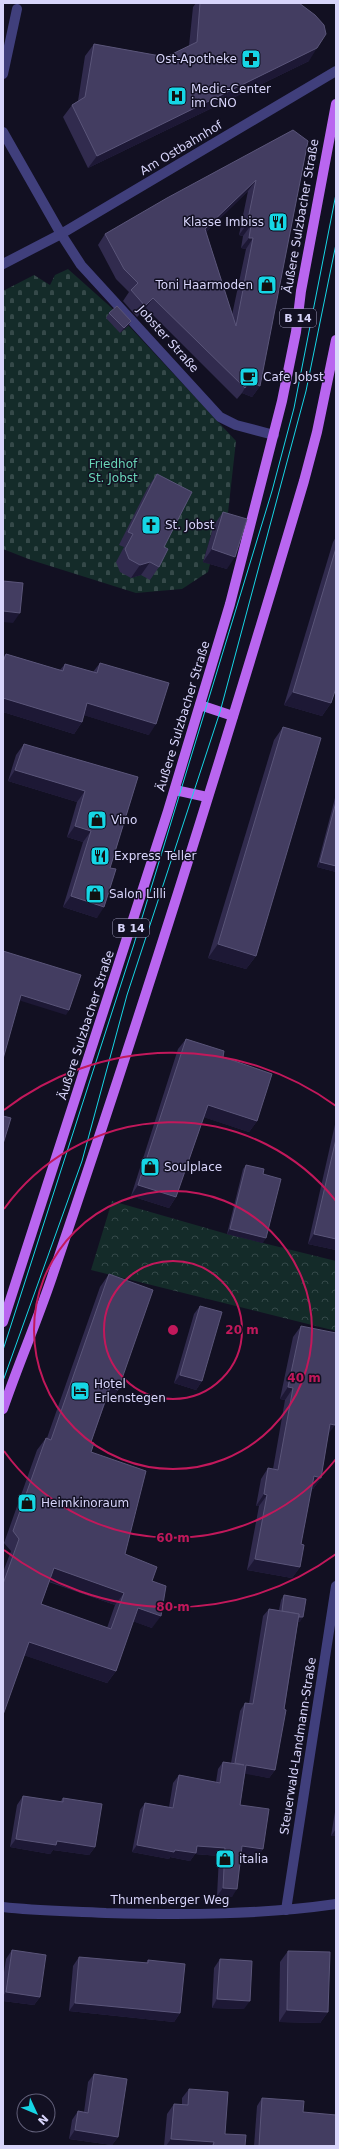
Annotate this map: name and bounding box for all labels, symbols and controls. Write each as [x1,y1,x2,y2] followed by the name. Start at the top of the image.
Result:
[240,48,262,70] pharmacy icon: Ost-Apotheke
[156,52,237,66] place label: Ost-Apotheke
[191,82,271,110] place label: Medic-Center im CNO
[166,85,188,107] hospital icon: Medic-Center im CNO
[137,118,225,178] street label: Am Ostbahnhof
[280,138,321,294] street label: Äußere Sulzbacher Straße
[267,211,289,233] restaurant icon: Klasse Imbiss
[183,215,264,229] place label: Klasse Imbiss
[256,274,278,296] shop icon: Toni Haarmoden
[155,278,253,292] place label: Toni Haarmoden
[134,302,202,375] street label: Jobster Straße
[280,309,316,327] road number: B 14
[238,366,260,388] cafe icon: Cafe Jobst
[263,370,324,384] place label: Cafe Jobst
[88,457,138,485] park label: Friedhof St. Jobst
[140,514,162,536] church icon: St. Jobst
[165,518,215,532] place label: St. Jobst
[152,639,213,793] street label: Äußere Sulzbacher Straße
[86,809,108,831] shop icon: Vino
[111,813,137,827] place label: Vino
[89,845,111,867] restaurant icon: Express Teller
[114,849,196,863] place label: Express Teller
[84,883,106,905] shop icon: Salon Lilli
[109,887,166,901] place label: Salon Lilli
[113,919,149,937] road number: B 14
[54,948,117,1102] street label: Äußere Sulzbacher Straße
[139,1156,161,1178] shop icon: Soulplace
[164,1160,222,1174] place label: Soulplace
[166,1323,180,1337] centre of rings
[225,1323,259,1337] text: 20 m
[287,1371,321,1385] text: 40 m
[94,1377,166,1405] place label: Hotel Erlenstegen
[69,1380,91,1402] hotel icon: Hotel Erlenstegen
[16,1492,38,1514] shop icon: Heimkinoraum
[41,1496,129,1510] place label: Heimkinoraum
[156,1531,190,1545] text: 60 m
[156,1600,190,1614] text: 80 m
[277,1656,319,1836] street label: Steuerwald-Landmann-Straße
[214,1848,236,1870] shop icon: italia
[239,1852,268,1866] place label: italia
[110,1893,229,1907] street label: Thumenberger Weg
[16,2093,56,2133] north arrow
[35,2112,51,2127] text: N

